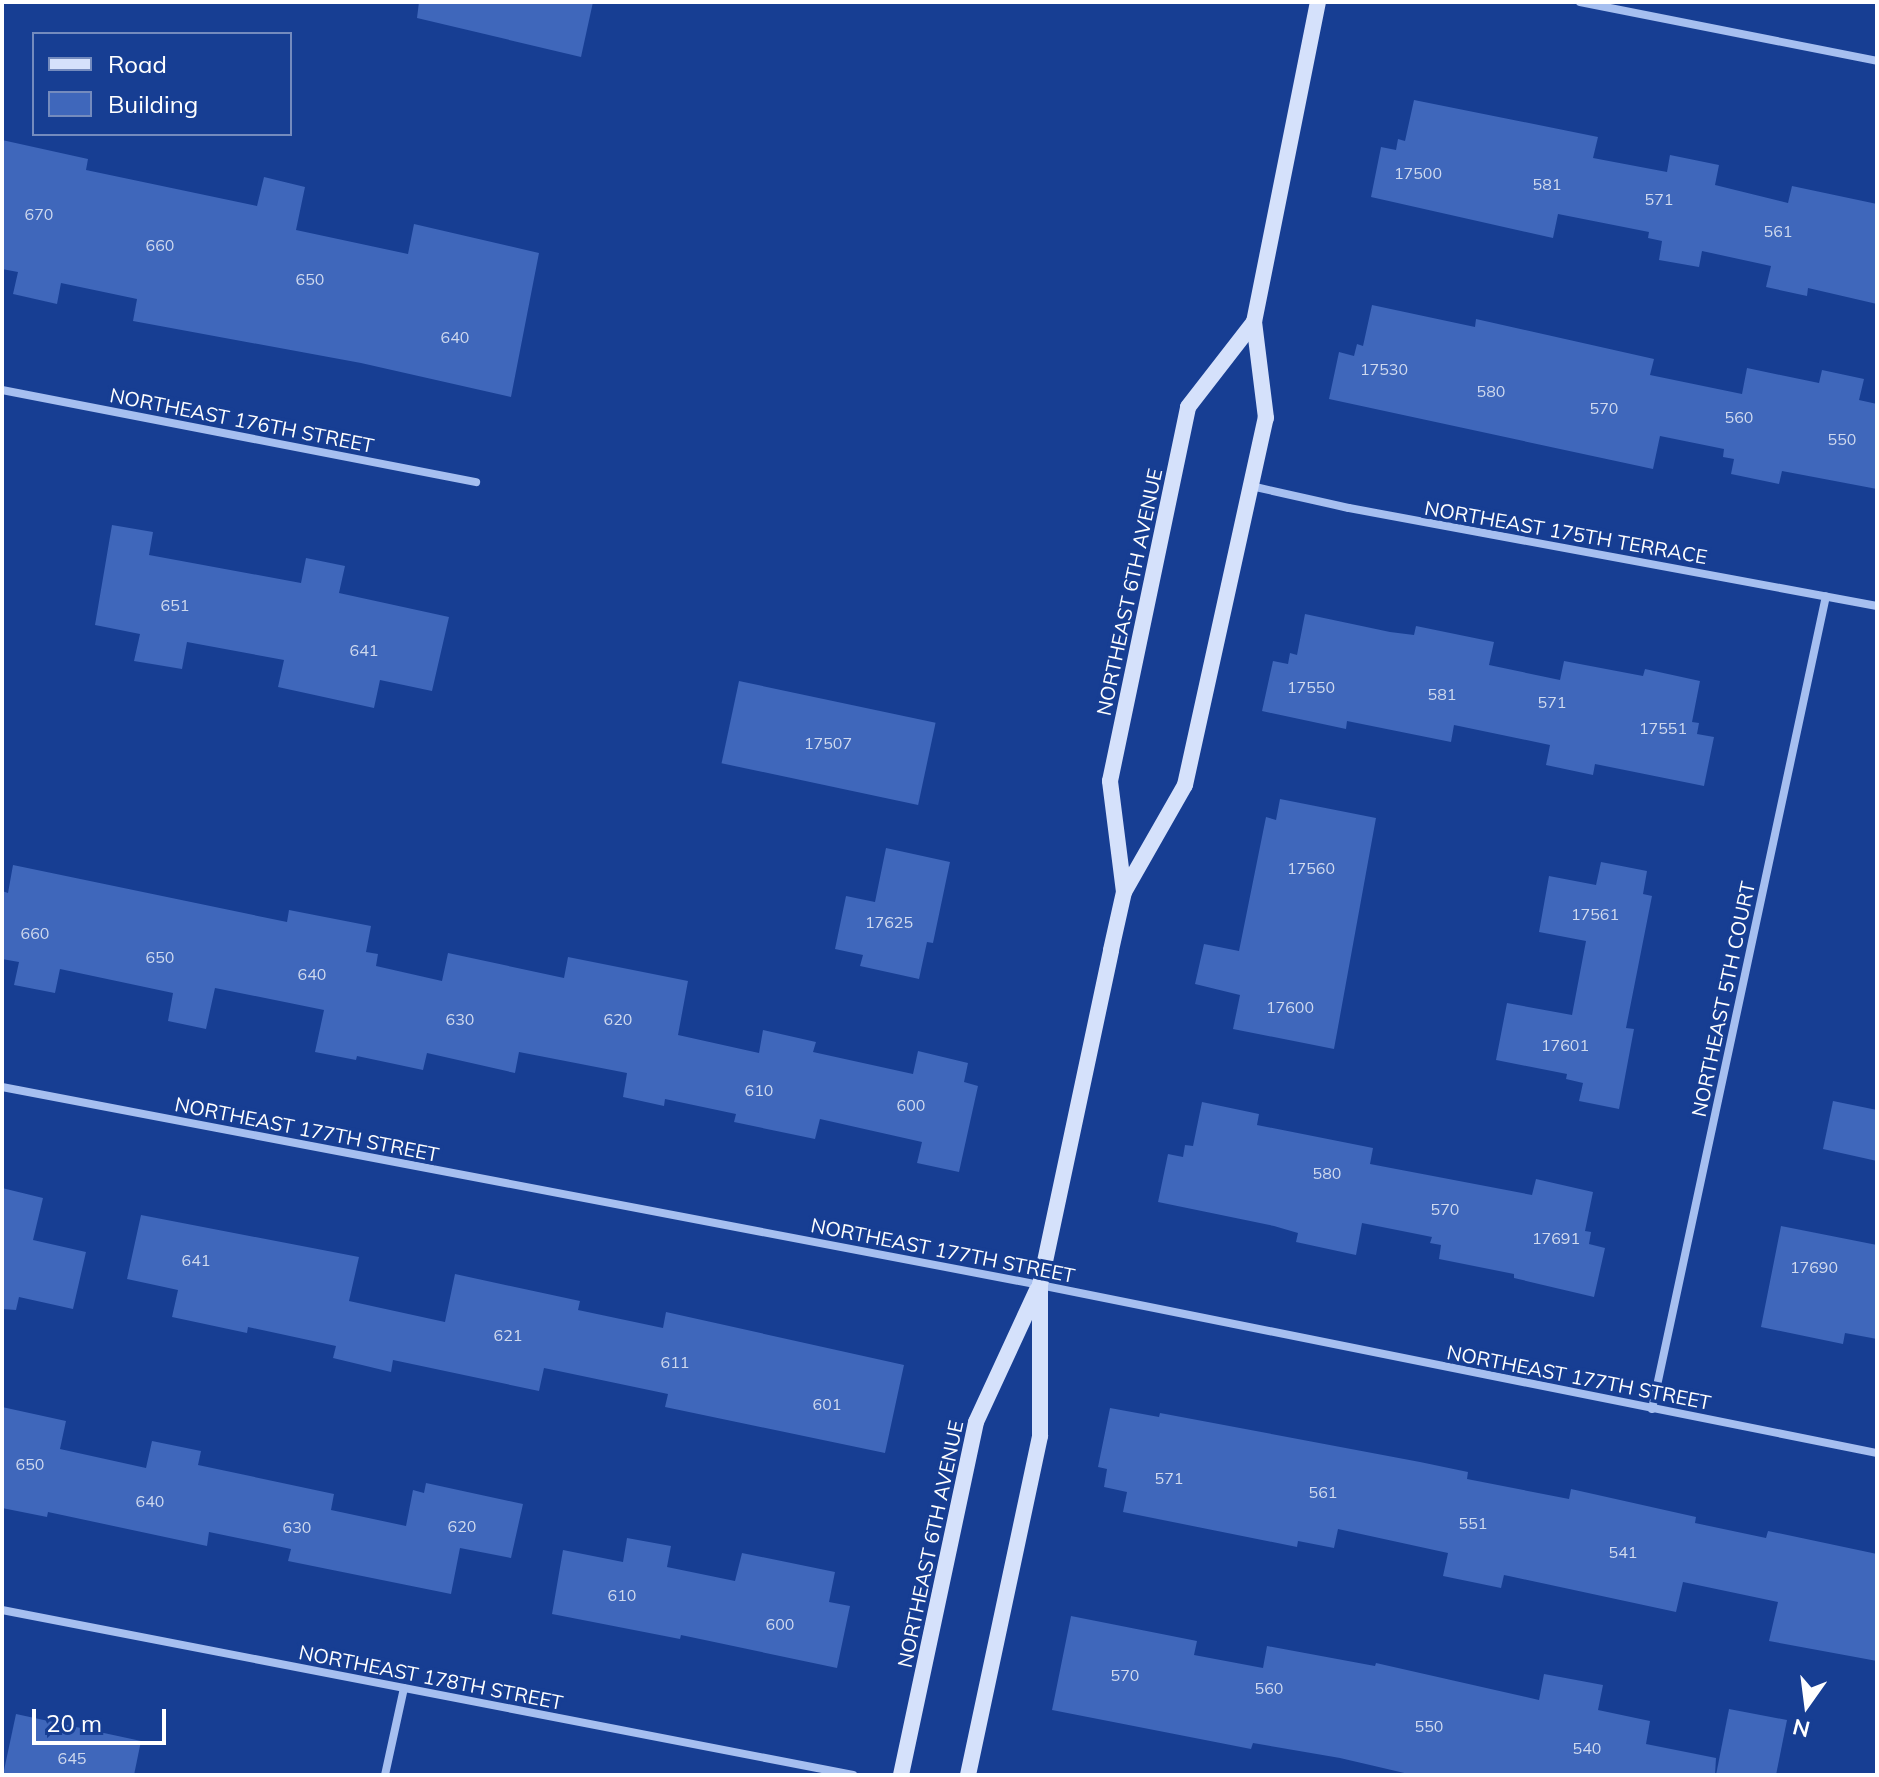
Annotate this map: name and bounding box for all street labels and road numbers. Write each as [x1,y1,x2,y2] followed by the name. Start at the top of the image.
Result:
[108,383,376,457] street label: NORTHEAST 176TH STREET
[1091,466,1167,718] street label: NORTHEAST 6TH AVENUE
[1423,495,1709,569] street label: NORTHEAST 175TH TERRACE
[1686,879,1760,1119] street label: NORTHEAST 5TH COURT
[173,1092,441,1166] street label: NORTHEAST 177TH STREET
[809,1213,1077,1287] street label: NORTHEAST 177TH STREET
[1445,1340,1713,1414] street label: NORTHEAST 177TH STREET
[892,1418,968,1670] street label: NORTHEAST 6TH AVENUE
[297,1640,565,1714] street label: NORTHEAST 178TH STREET

